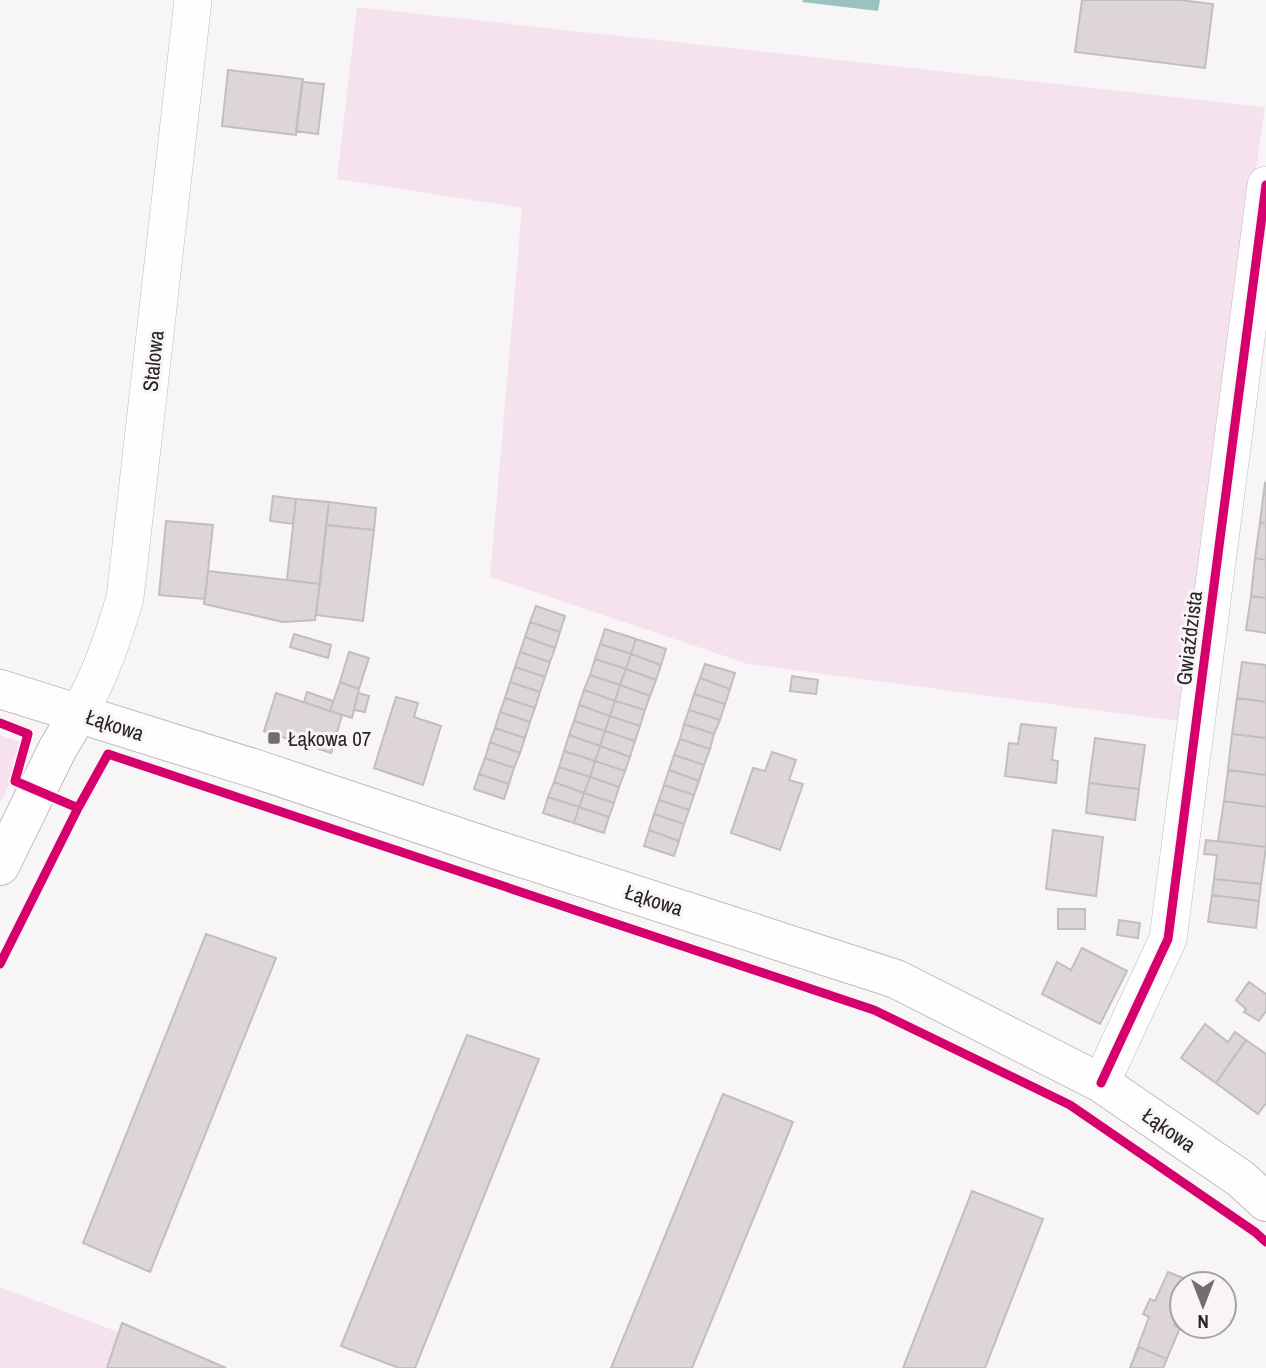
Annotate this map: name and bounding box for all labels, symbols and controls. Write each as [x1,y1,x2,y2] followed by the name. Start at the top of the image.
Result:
[135,329,171,393] street label: Stalowa
[1169,589,1209,687] street label: Gwiaździsta
[82,702,148,748] street label: Łąkowa
[288,724,371,753] place label: Łąkowa 07
[266,730,282,746] marker: Łąkowa 07
[621,877,687,923] street label: Łąkowa
[1136,1101,1202,1159] street label: Łąkowa
[1168,1270,1238,1340] north arrow
[1197,1309,1209,1335] text: N

